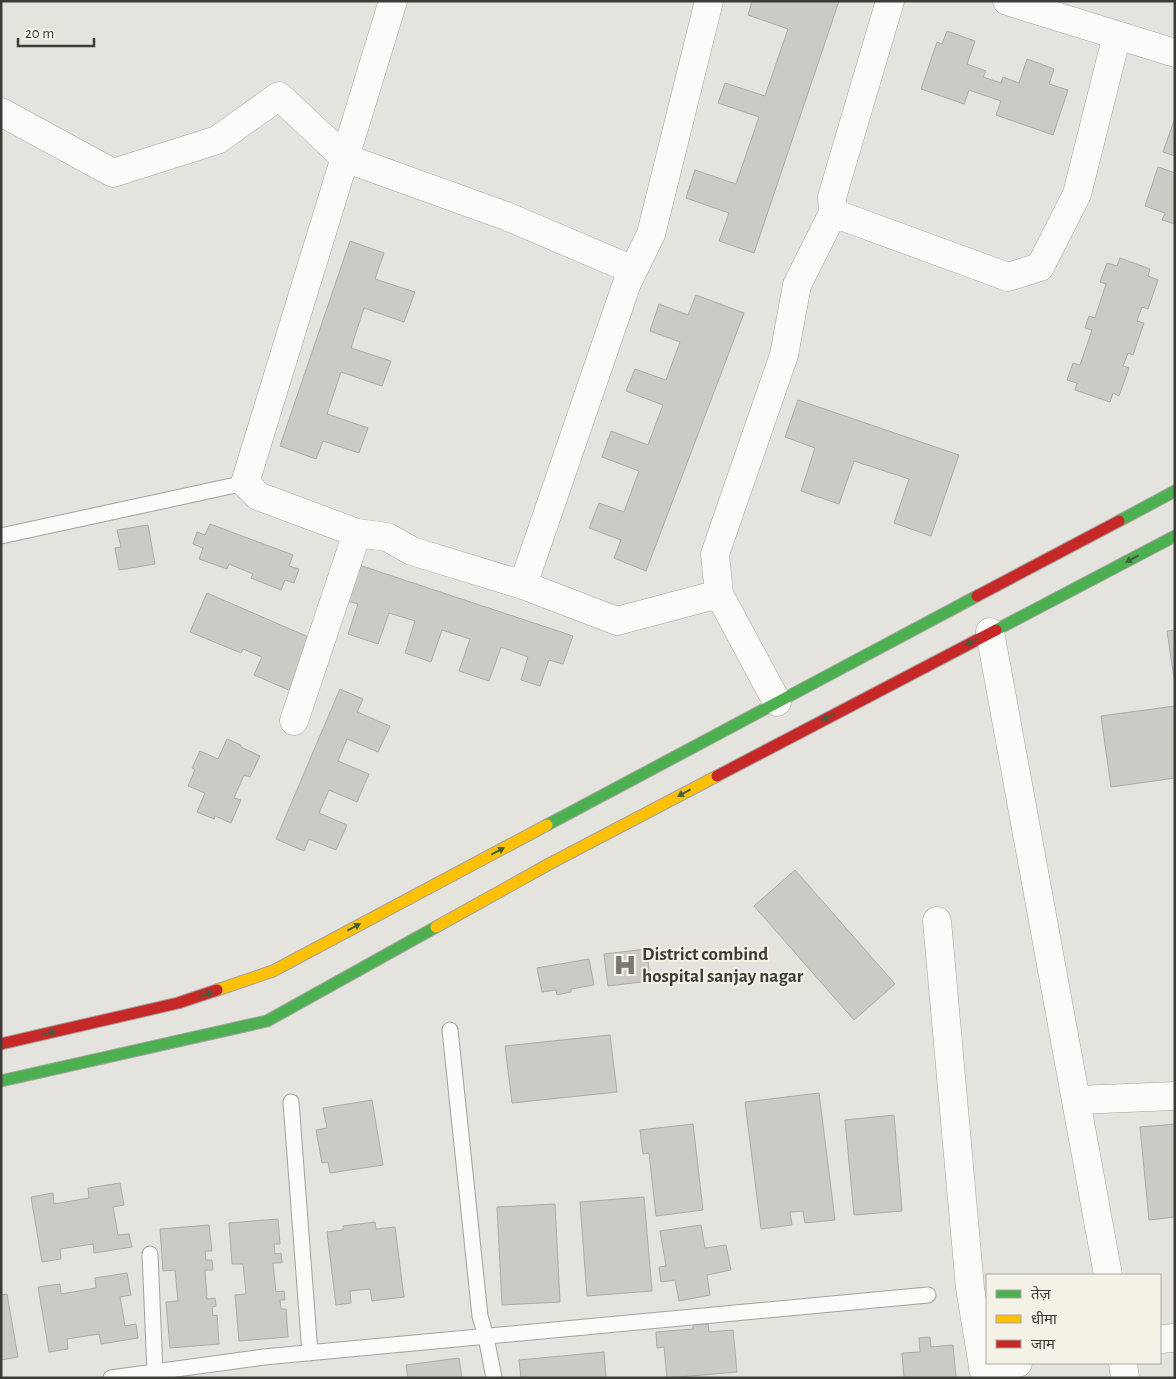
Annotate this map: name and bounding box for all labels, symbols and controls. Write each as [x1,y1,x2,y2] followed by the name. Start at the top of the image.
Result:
[18,15,94,47] scale bar
[25,26,54,41] text: 20 m
[1124,555,1139,563] one-way arrow
[965,638,979,646] one-way arrow
[821,713,835,722] one-way arrow
[677,789,691,797] one-way arrow
[490,847,505,855] one-way arrow
[348,923,361,932] one-way arrow
[642,945,804,986] place label: District combind hospital sanjay nagar
[612,952,638,978] hospital icon: District combind hospital sanjay nagar
[199,989,214,997] one-way arrow
[41,1029,56,1037] one-way arrow
[986,1274,1161,1364] legend
[1031,1285,1052,1302] text: तेज़
[1031,1311,1058,1327] text: धीमा
[1031,1337,1056,1352] text: जाम

